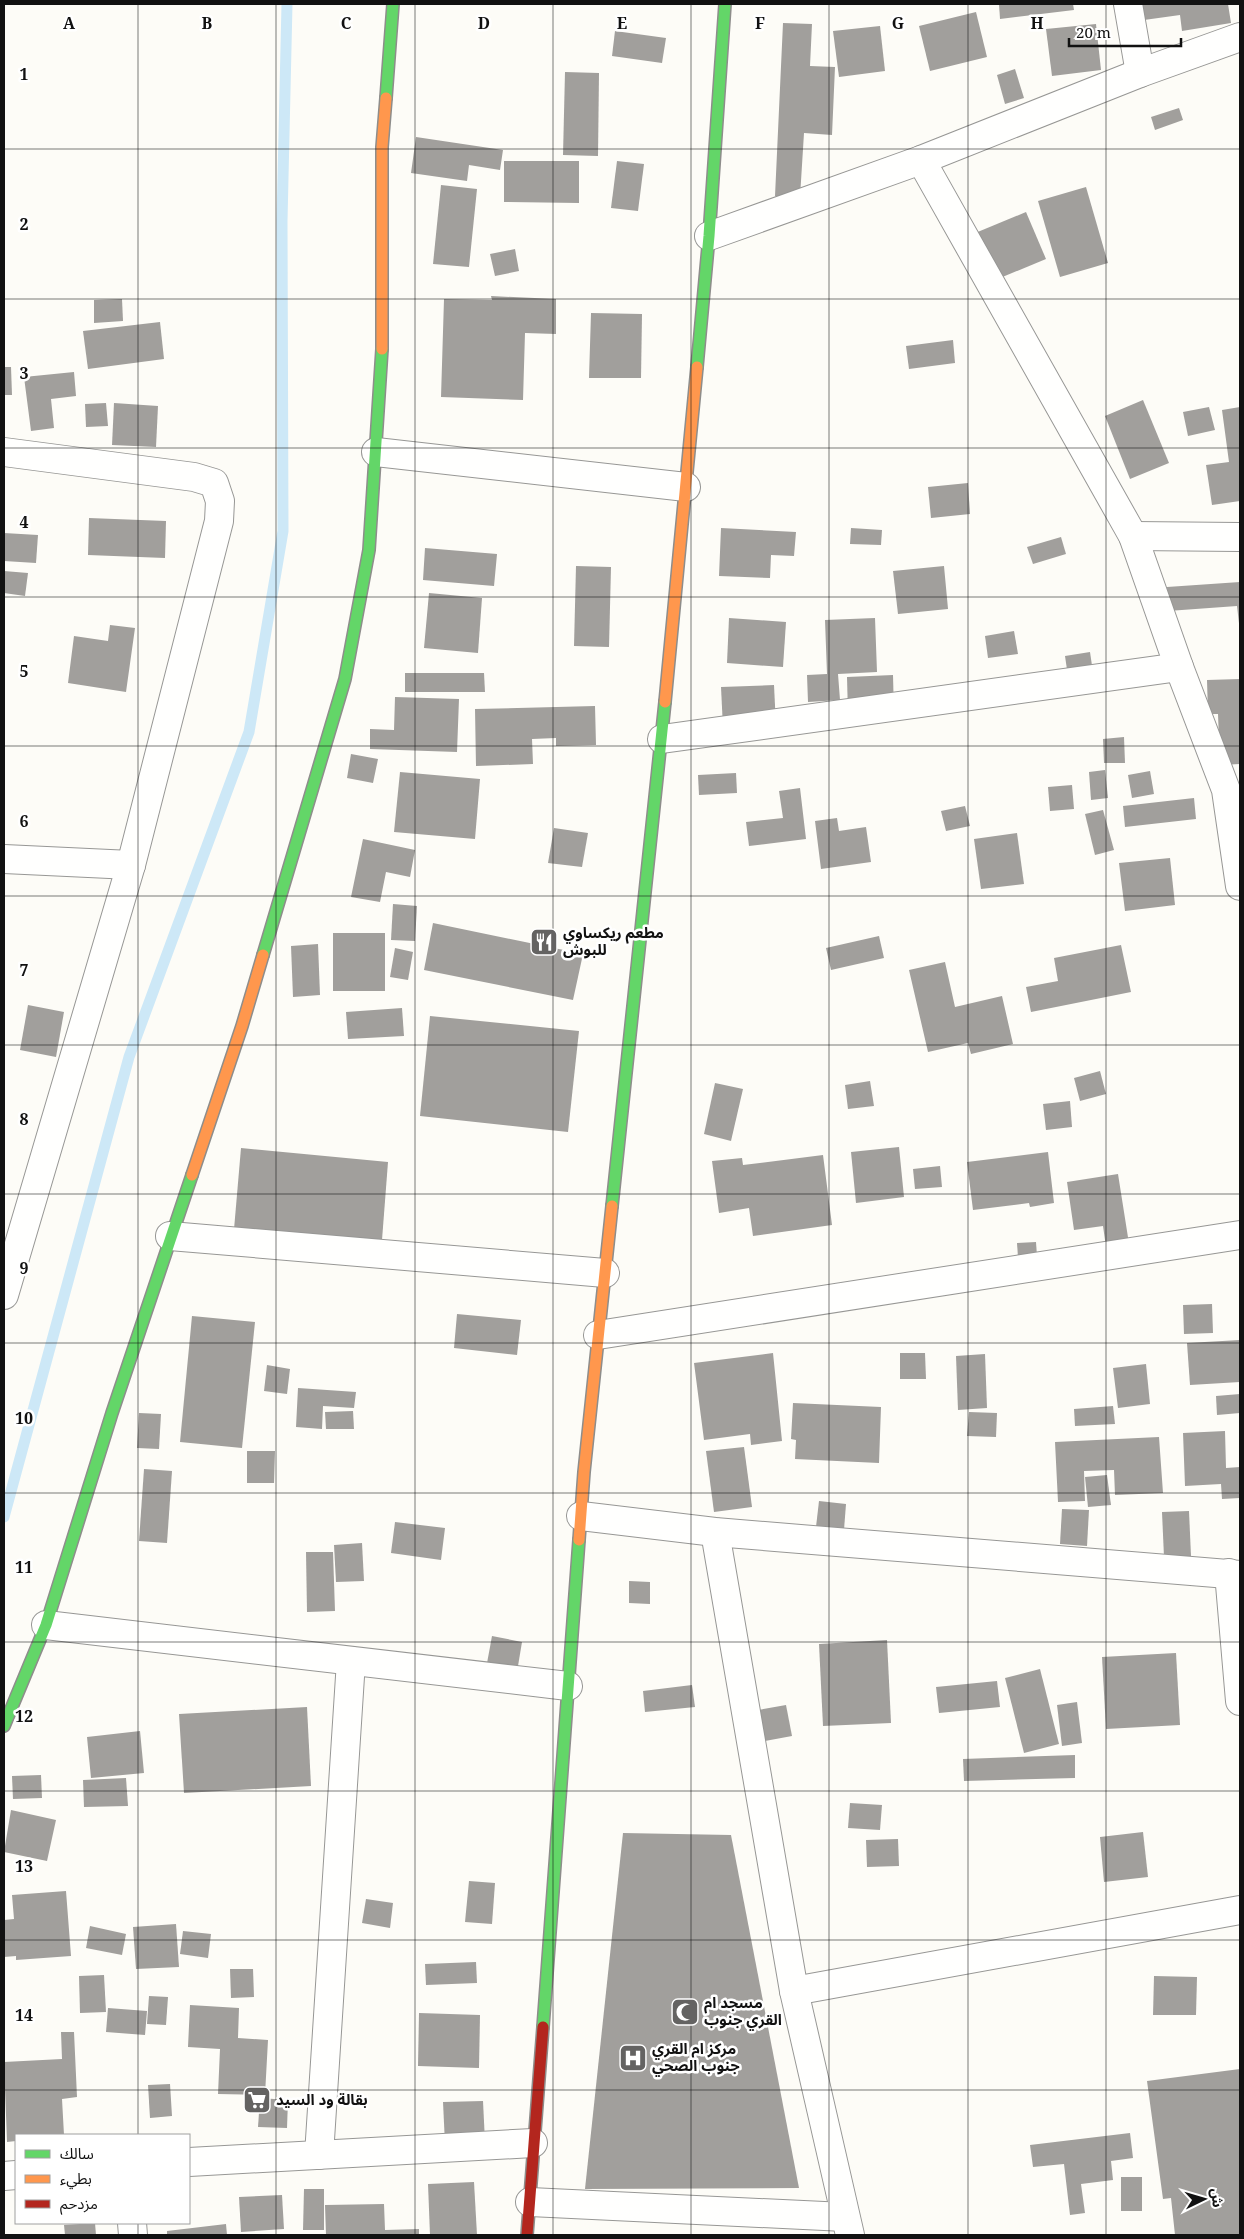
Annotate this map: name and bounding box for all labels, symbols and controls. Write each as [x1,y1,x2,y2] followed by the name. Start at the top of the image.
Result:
[63,12,76,34] text: A
[202,12,213,34] text: B
[341,12,352,34] text: C
[478,12,490,34] text: D
[617,12,627,34] text: E
[755,12,765,34] text: F
[892,12,904,34] text: G
[1030,12,1044,34] text: H
[1069,15,1182,47] scale bar
[1076,22,1111,42] text: 20 m
[19,63,29,85] text: 1
[19,213,29,235] text: 2
[19,362,29,384] text: 3
[19,511,29,533] text: 4
[19,660,29,682] text: 5
[19,810,29,832] text: 6
[563,922,664,959] place label: مطعم ريكساوي للبوش
[529,927,559,957] restaurant icon: مطعم ريكساوي للبوش
[19,959,29,981] text: 7
[19,1108,29,1130] text: 8
[19,1257,29,1279] text: 9
[15,1407,33,1429] text: 10
[15,1556,33,1578] text: 11
[15,1705,33,1727] text: 12
[15,1855,33,1877] text: 13
[704,1992,782,2031] place label: مسجد ام القري جنوب
[670,1997,700,2027] mosque icon: مسجد ام القري جنوب
[15,2004,33,2026] text: 14
[652,2038,740,2077] place label: مركز ام القري جنوب الصحي
[618,2043,648,2073] hospital icon: مركز ام القري جنوب الصحي
[242,2085,272,2115] supermarket icon: بقالة ود السيد
[276,2089,368,2109] place label: بقالة ود السيد
[15,2134,190,2224] legend
[60,2143,94,2163] text: سالك
[60,2168,92,2190] text: بطيء
[1179,2174,1229,2224] north arrow
[1207,2187,1228,2208] text: ش
[60,2193,98,2215] text: مزدحم

